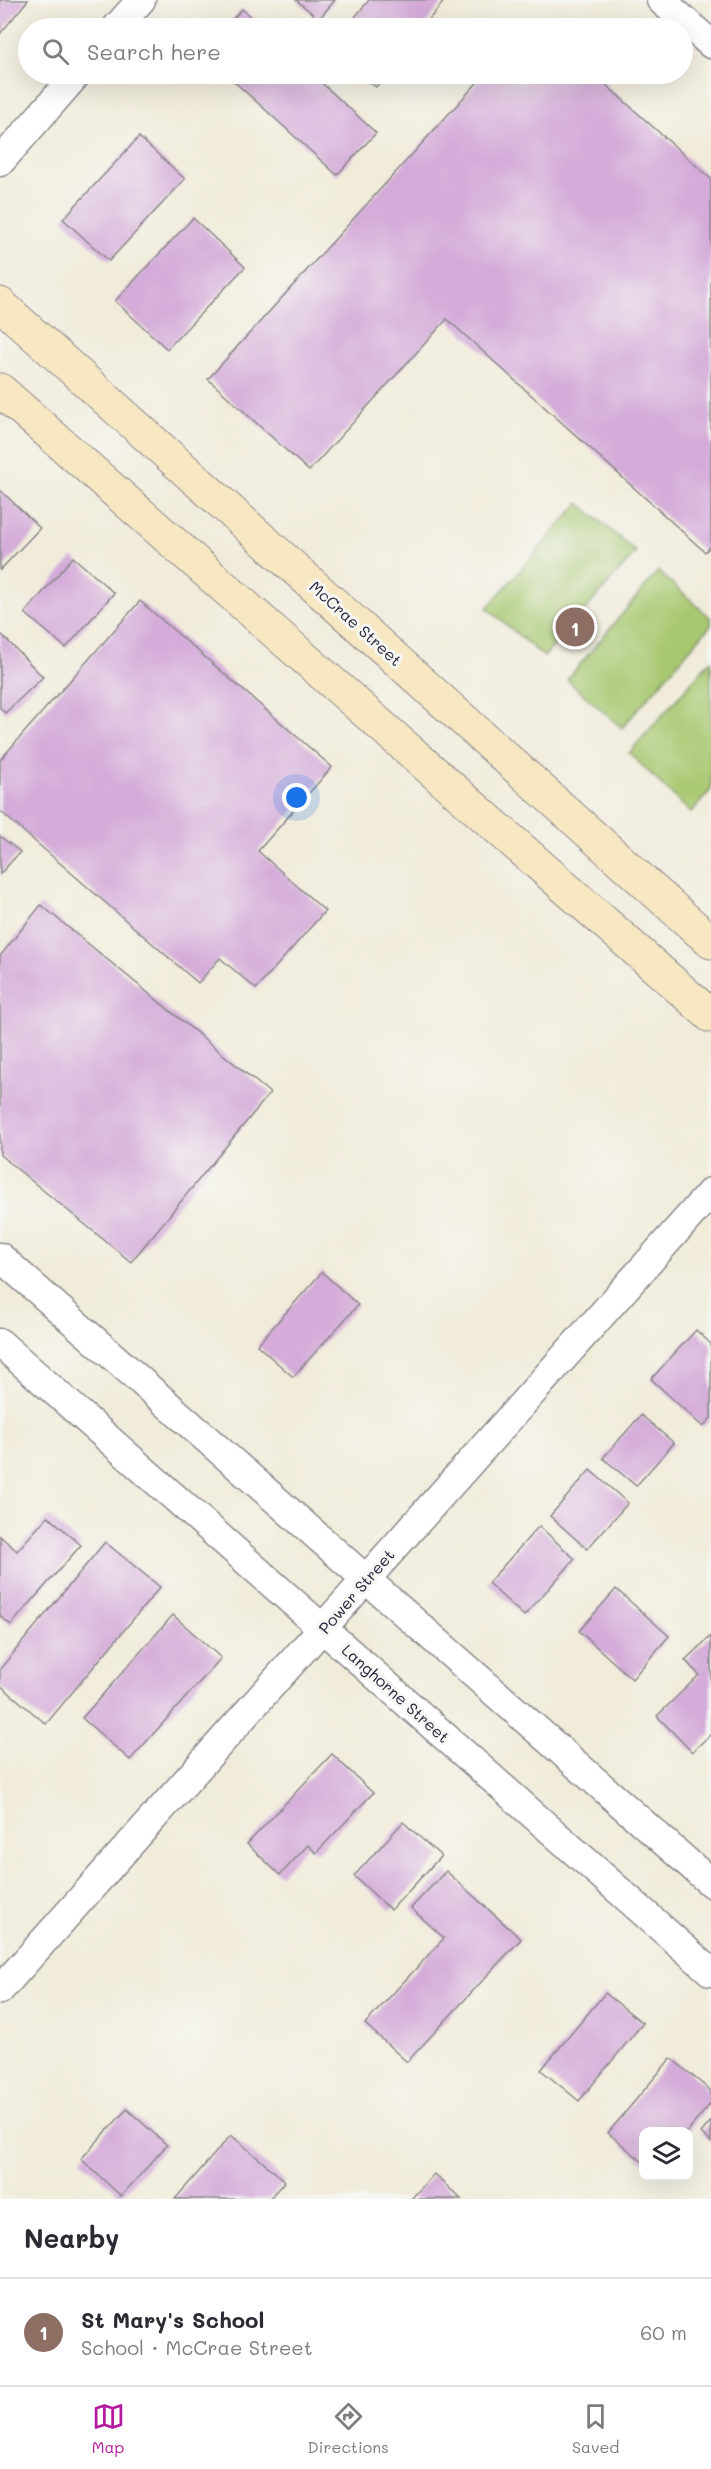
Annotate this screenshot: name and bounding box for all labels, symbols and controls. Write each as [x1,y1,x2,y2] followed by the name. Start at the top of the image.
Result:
[18,18,693,84] search box
[39,35,72,68] icon: search
[87,37,221,66] text: Search here
[305,576,407,670] street label: McCrae Street
[556,604,594,650] pin: 1
[282,783,311,812] your location
[313,1544,399,1638] street label: Power Street
[338,1639,454,1747] street label: Langhorne Street
[639,2127,693,2181] map controls
[639,2127,693,2181] button: layers
[24,2221,119,2255] text: Nearby
[81,2305,264,2334] text: St Mary's School
[39,2319,48,2345] text: 1
[640,2319,687,2345] text: 60 m
[81,2334,312,2360] text: School · McCrae Street
[92,2400,125,2457] tab: Map
[308,2400,389,2457] tab: Directions
[572,2400,619,2457] tab: Saved

